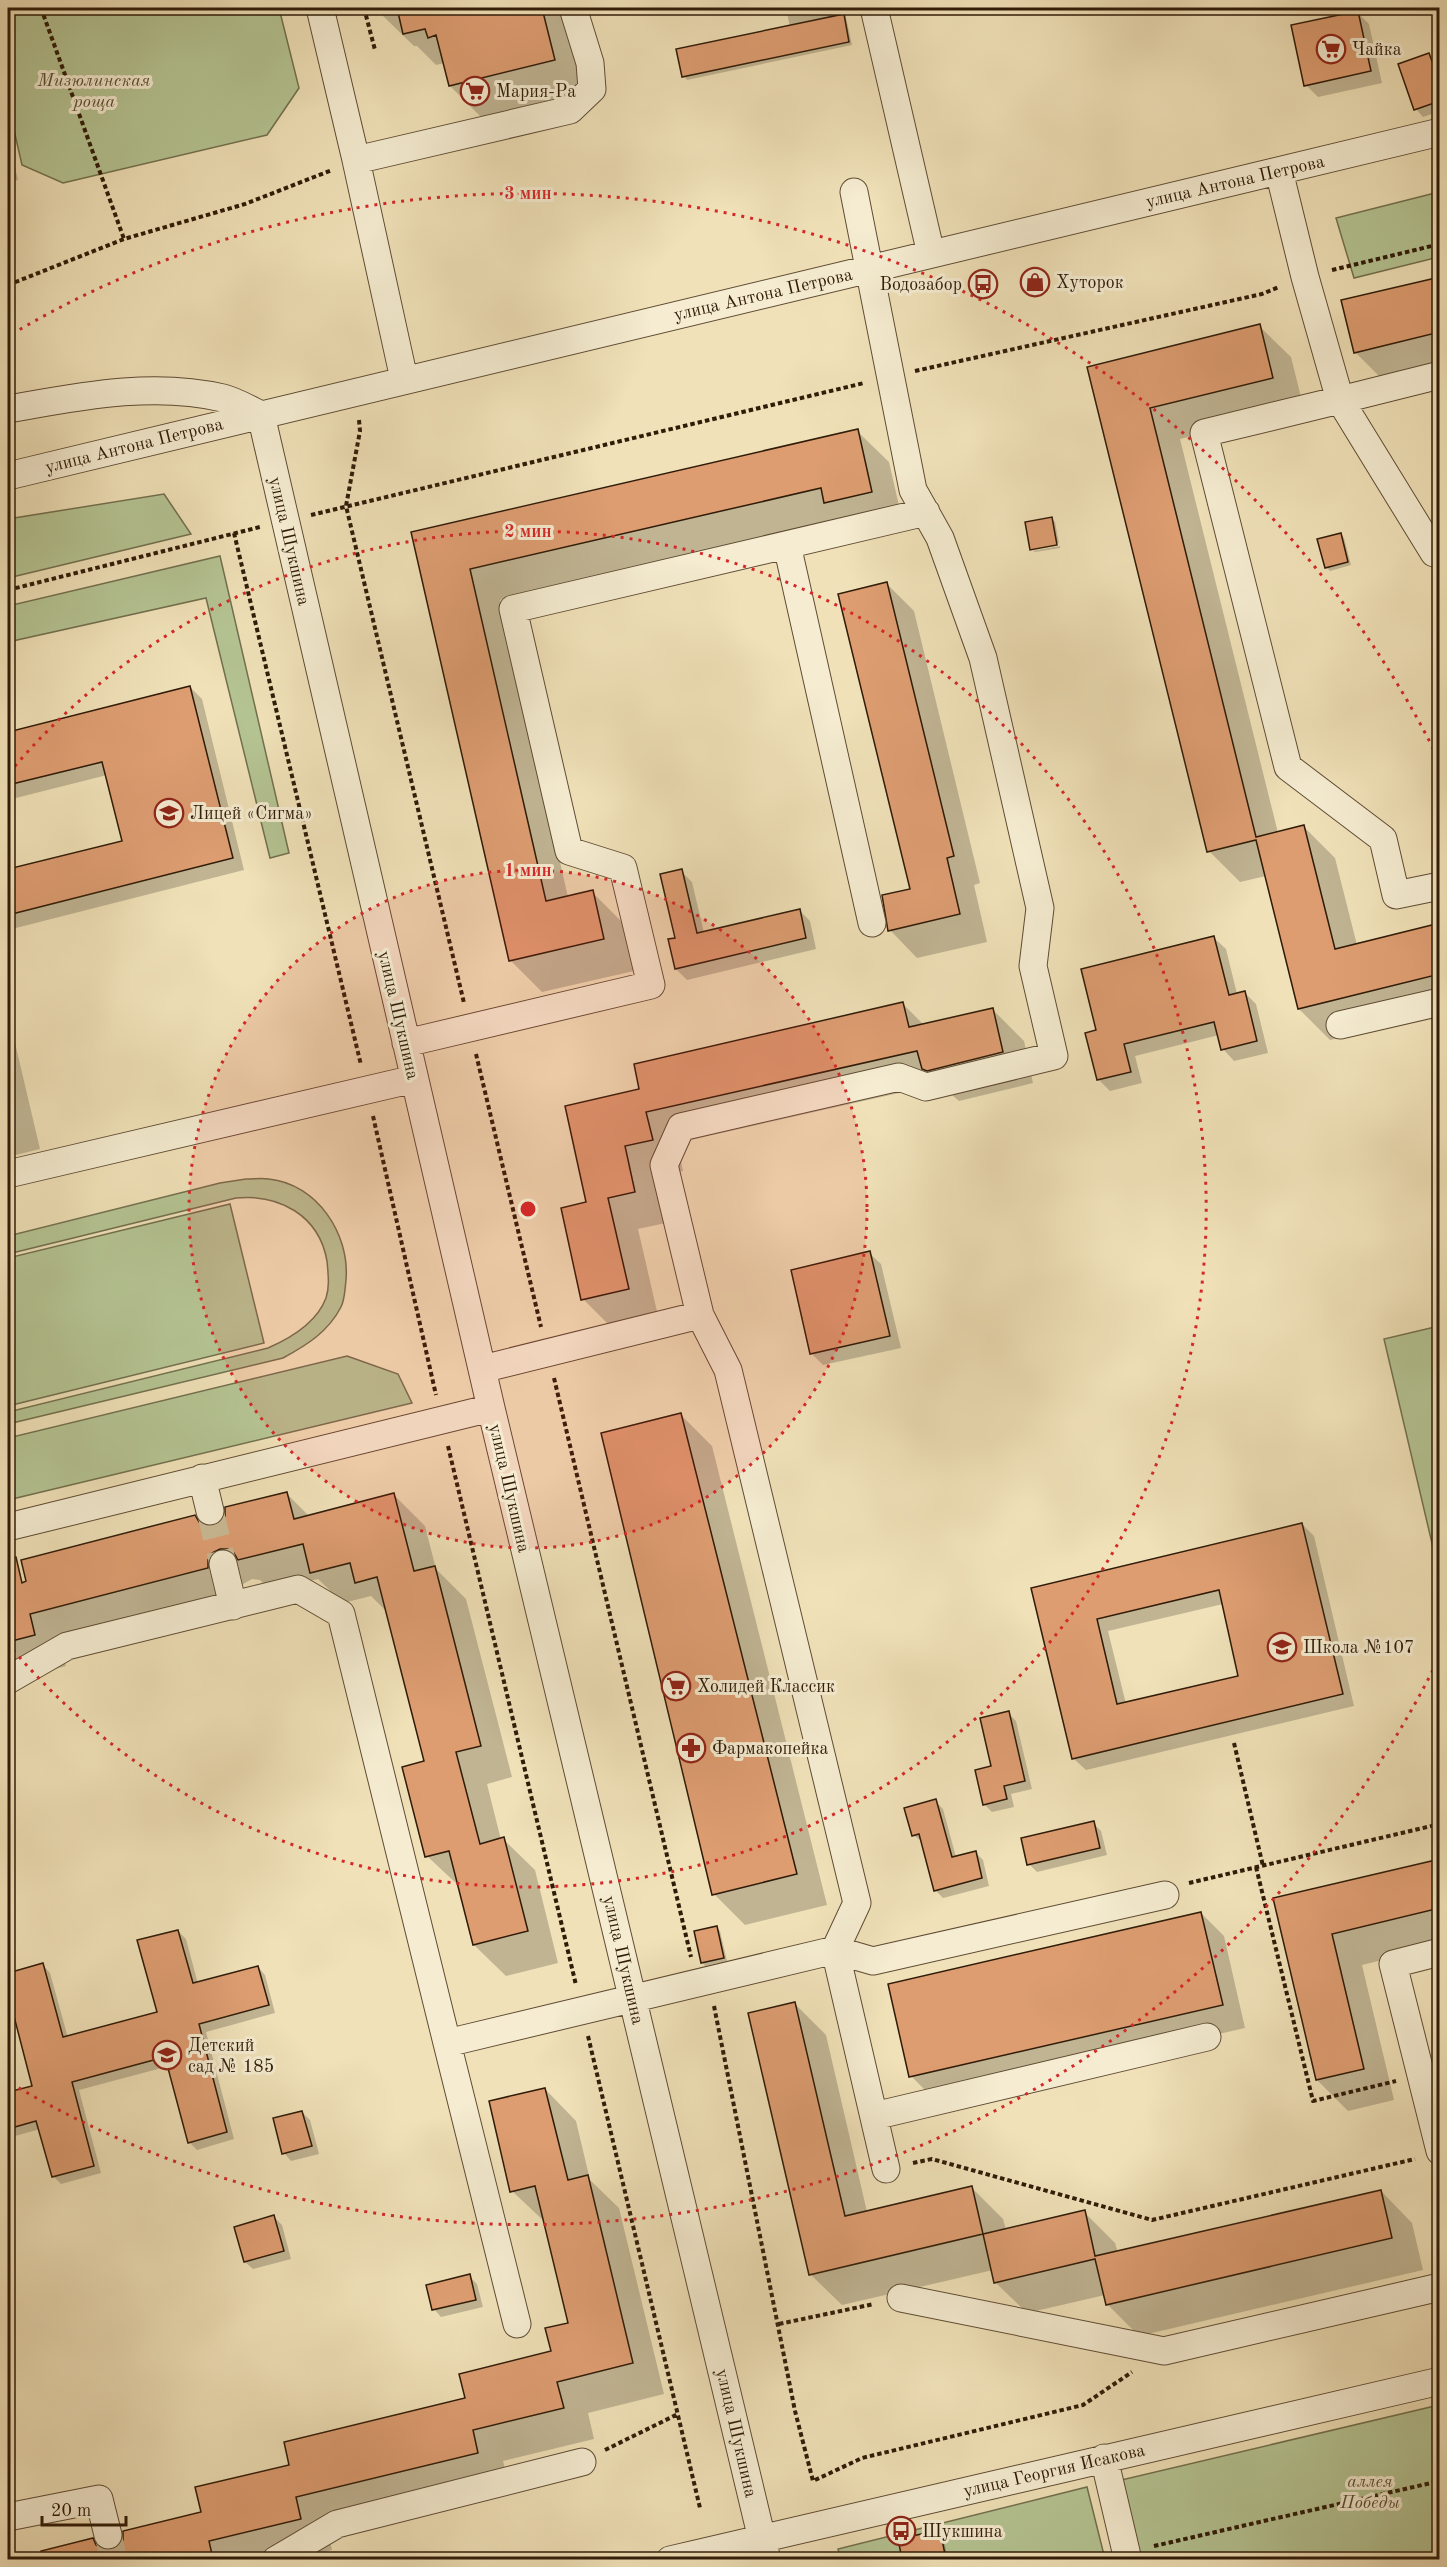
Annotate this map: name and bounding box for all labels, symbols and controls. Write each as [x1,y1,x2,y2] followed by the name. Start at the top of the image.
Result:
[1315,33,1347,65] supermarket icon: Чайка
[1352,41,1402,59] place label: Чайка
[36,72,151,111] park label: Мизюлинская роща
[459,75,491,107] supermarket icon: Мария-Ра
[496,83,576,101] place label: Мария-Ра
[1144,153,1326,211] street label: улица Антона Петрова
[504,185,552,203] text: 3 мин
[672,266,854,324] street label: улица Антона Петрова
[1019,266,1051,298] shop icon: Хуторок
[967,268,999,300] bus stop icon: Водозабор
[1056,274,1124,292] place label: Хуторок
[880,276,962,294] place label: Водозабор
[43,415,225,477] street label: улица Антона Петрова
[265,475,313,607] street label: улица Шукшина
[504,523,552,541] text: 2 мин
[153,797,185,829] school or university icon: Лицей «Сигма»
[190,805,313,823] place label: Лицей «Сигма»
[504,862,552,880] text: 1 мин
[374,949,422,1081] street label: улица Шукшина
[518,1199,538,1219] centre of rings
[485,1422,533,1554] street label: улица Шукшина
[1266,1631,1298,1663] school or university icon: Школа №107
[1303,1639,1414,1657] place label: Школа №107
[660,1670,692,1702] supermarket icon: Холидей Классик
[697,1678,835,1696] place label: Холидей Классик
[675,1732,707,1764] pharmacy icon: Фармакопейка
[712,1740,828,1758] place label: Фармакопейка
[599,1894,647,2026] street label: улица Шукшина
[188,2037,274,2076] place label: Детский сад № 185
[151,2039,183,2071] school or university icon: Детский сад № 185
[712,2367,760,2499] street label: улица Шукшина
[962,2441,1147,2501] street label: улица Георгия Исакова
[1339,2473,1400,2512] park label: аллея Победы
[42,2489,126,2527] scale bar
[51,2502,91,2520] text: 20 m
[885,2515,917,2547] bus stop icon: Шукшина
[922,2523,1003,2541] place label: Шукшина

